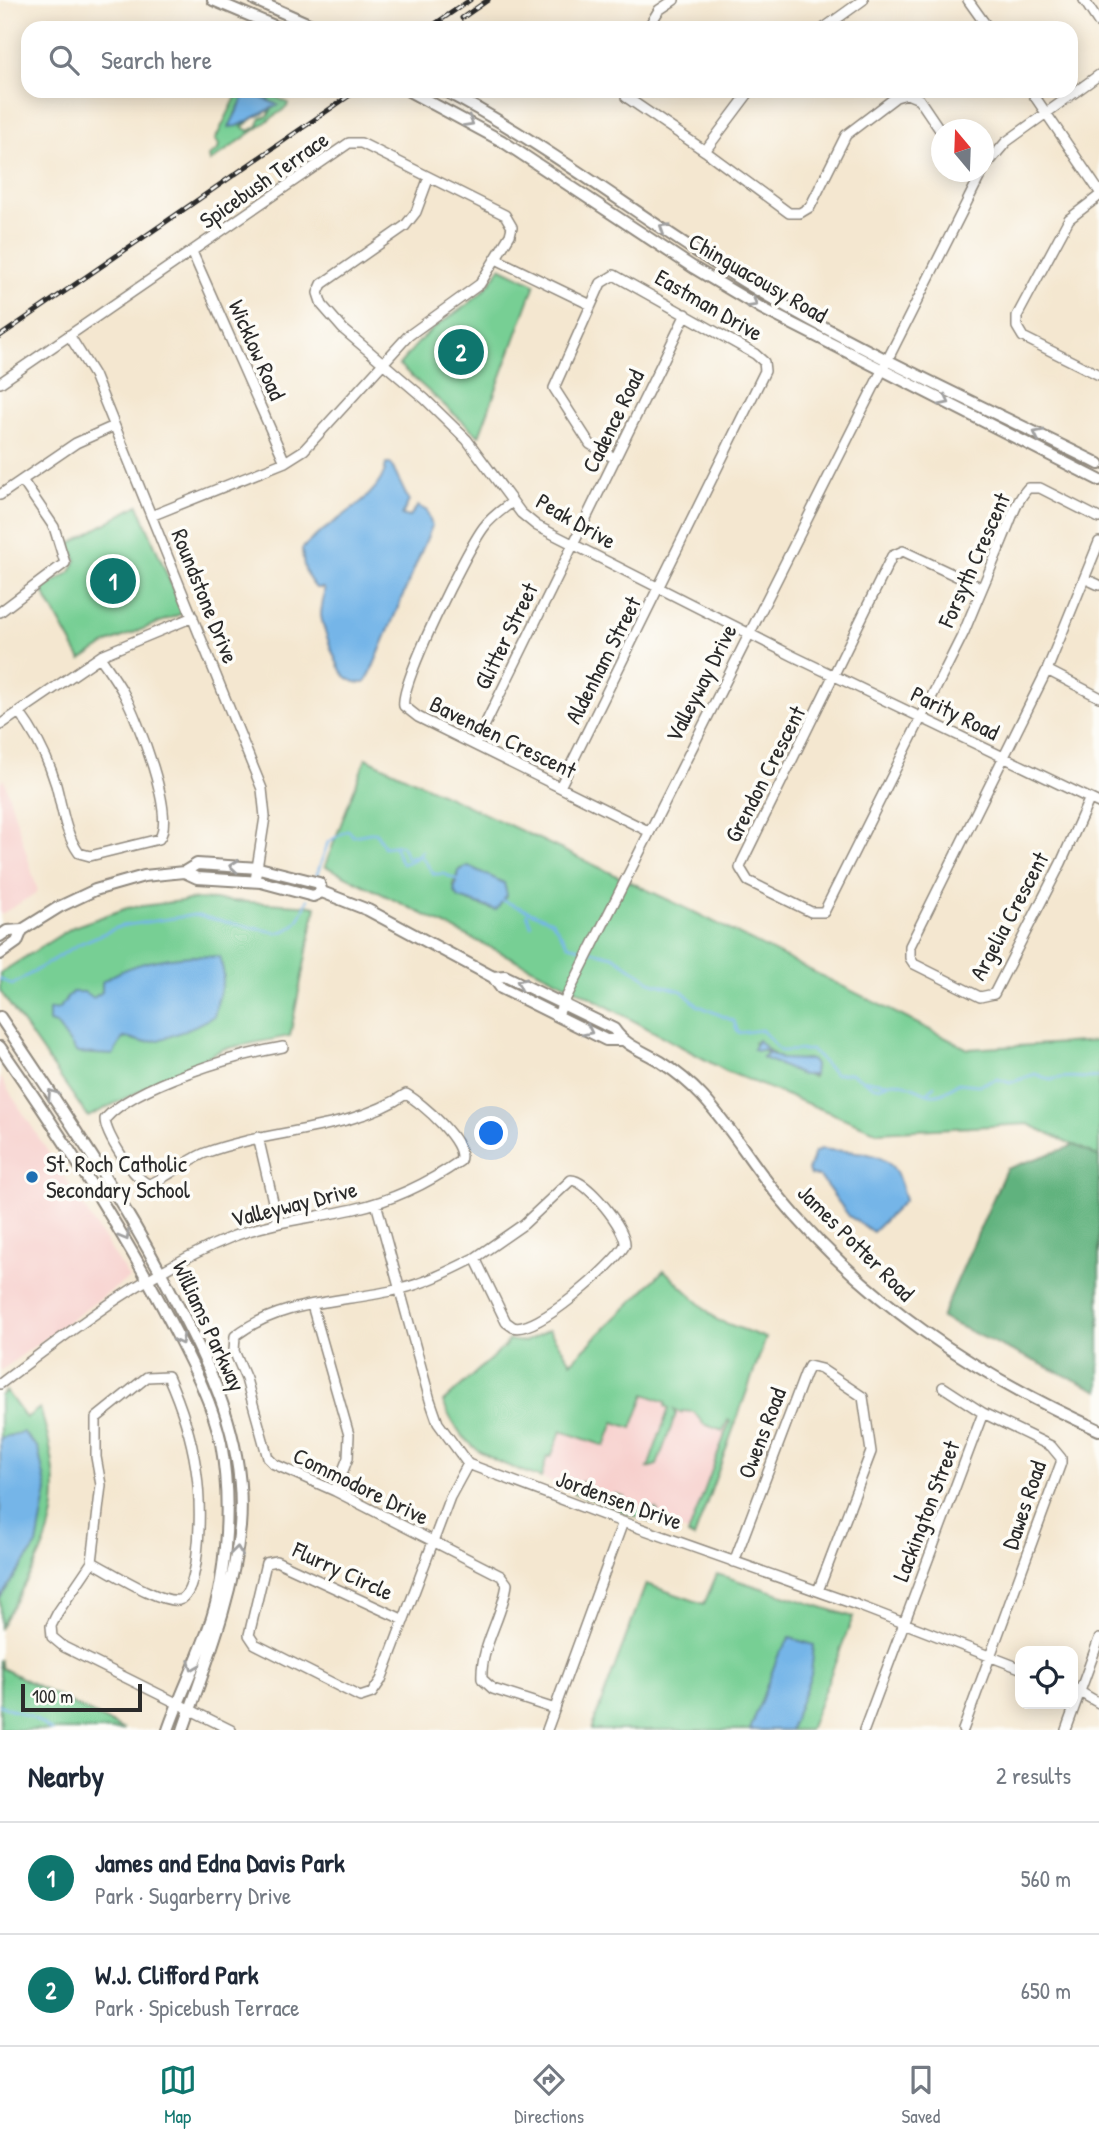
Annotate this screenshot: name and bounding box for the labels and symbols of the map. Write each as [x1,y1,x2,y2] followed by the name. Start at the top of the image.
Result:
[462,114,475,127] one-way arrow
[931,119,994,182] north arrow
[193,124,334,236] street label: Spicebush Terrace
[659,223,672,236] one-way arrow
[683,225,833,330] street label: Chinguacousy Road
[650,261,769,348] street label: Eastman Drive
[746,294,759,307] one-way arrow
[222,295,293,405] street label: Wicklow Road
[438,326,484,378] pin: 2
[574,364,651,478] street label: Cadence Road
[938,393,950,406] one-way arrow
[1033,428,1045,442] one-way arrow
[531,485,622,556] street label: Peak Drive
[930,487,1017,633] street label: Forsyth Crescent
[164,524,247,668] street label: Roundstone Drive
[90,555,136,607] pin: 1
[466,576,545,694] street label: Glitter Street
[557,590,648,729] street label: Aldenham Street
[658,618,744,747] street label: Valleyway Drive
[906,678,1005,747] street label: Parity Road
[425,688,582,786] street label: Bavenden Crescent
[717,699,813,847] street label: Grendon Crescent
[962,845,1056,985] street label: Argelia Crescent
[228,858,240,873] one-way arrow
[515,977,528,991] one-way arrow
[581,1023,593,1037] one-way arrow
[47,1089,60,1102] one-way arrow
[474,1116,508,1150] your location
[46,1148,191,1205] place label: St. Roch Catholic Secondary School
[24,1169,40,1185] marker: St. Roch Catholic Secondary School
[228,1173,360,1234] street label: Valleyway Drive
[791,1177,922,1308] street label: James Potter Road
[116,1229,129,1242] one-way arrow
[166,1255,253,1397] street label: Williams Parkway
[171,1333,185,1345] one-way arrow
[730,1383,793,1483] street label: Owens Road
[884,1435,967,1586] street label: Lackington Street
[288,1439,434,1532] street label: Commodore Drive
[994,1456,1053,1553] street label: Dawes Road
[552,1462,687,1537] street label: Jordensen Drive
[287,1533,398,1607] street label: Flurry Circle
[229,1545,244,1557] one-way arrow
[187,1659,201,1671] one-way arrow
[21,1681,142,1713] scale bar

